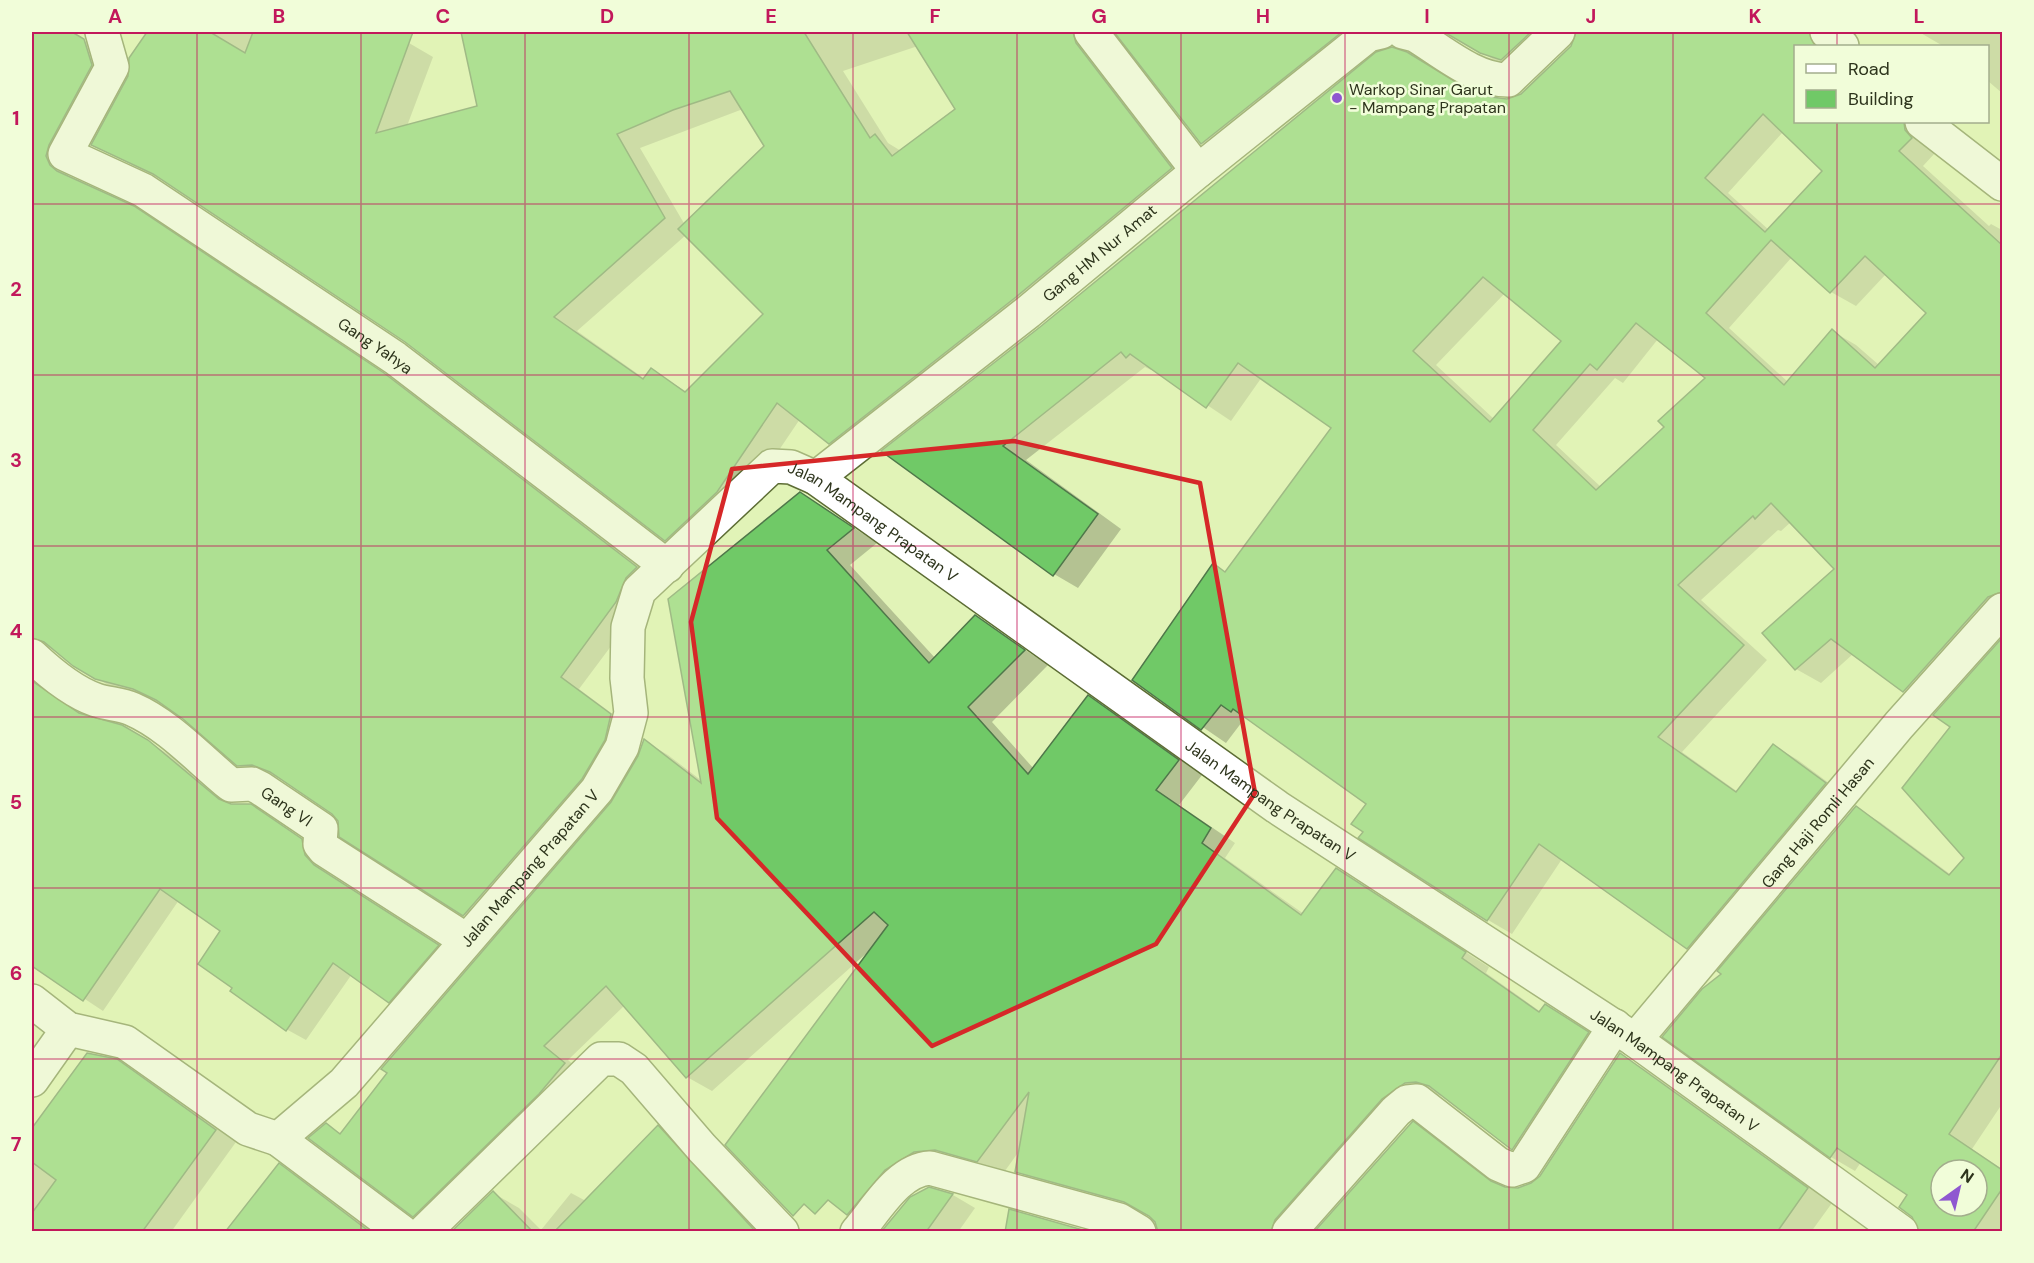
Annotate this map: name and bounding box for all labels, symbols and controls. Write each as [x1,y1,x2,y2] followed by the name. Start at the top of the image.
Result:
[108,3,122,29] text: A
[273,3,285,29] text: B
[436,3,450,29] text: C
[600,3,614,29] text: D
[765,3,777,29] text: E
[929,3,941,29] text: F
[1091,3,1107,29] text: G
[1256,3,1270,29] text: H
[1424,3,1430,29] text: I
[1586,3,1596,29] text: J
[1748,3,1762,29] text: K
[1913,3,1925,29] text: L
[1794,45,1989,123] legend
[1848,57,1890,81] text: Road
[1349,79,1506,118] place label: Warkop Sinar Garut - Mampang Prapatan
[1848,87,1913,111] text: Building
[1330,91,1344,105] marker: Warkop Sinar Garut - Mampang Prapatan
[12,105,20,131] text: 1
[1038,199,1161,306] street label: Gang HM Nur Amat
[10,276,22,302] text: 2
[334,313,417,379] street label: Gang Yahya
[10,447,22,473] text: 3
[785,456,962,587] street label: Jalan Mampang Prapatan V
[10,618,23,644] text: 4
[1181,735,1360,866] street label: Jalan Mampang Prapatan V
[1756,752,1878,892] street label: Gang Haji Romli Hasan
[257,781,317,831] street label: Gang VI
[456,785,604,951] street label: Jalan Mampang Prapatan V
[10,789,22,815] text: 5
[10,960,22,986] text: 6
[1587,1003,1764,1137] street label: Jalan Mampang Prapatan V
[11,1131,22,1157] text: 7
[1929,1158,1989,1218] north arrow
[1956,1164,1978,1188] text: N

